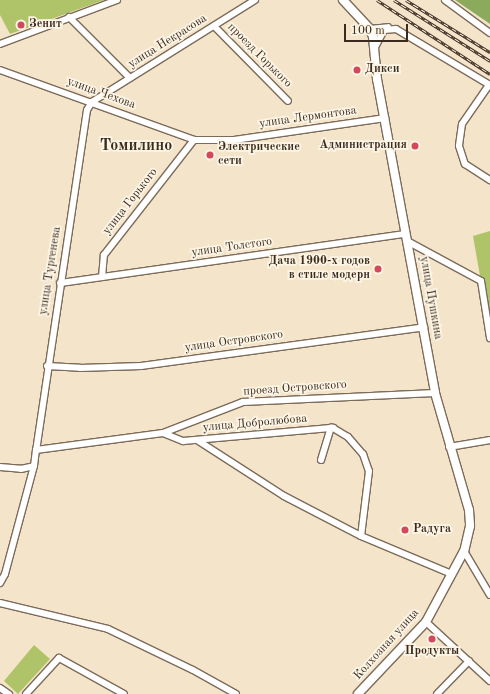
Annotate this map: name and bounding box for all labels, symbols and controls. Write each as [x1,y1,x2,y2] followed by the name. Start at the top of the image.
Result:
[126,12,210,72] street label: улица Некрасова
[346,16,410,42] scale bar
[29,18,62,32] place label: Зенит
[16,20,26,30] marker: Зенит
[224,21,294,91] street label: проезд Горького
[351,25,385,37] text: 100 m
[365,63,400,77] place label: Дикси
[352,65,362,75] marker: Дикси
[65,75,137,113] street label: улица Чехова
[259,104,357,132] street label: улица Лермонтова
[100,136,172,156] district label: Томилино
[319,139,407,153] place label: Администрация
[218,141,300,169] place label: Электрические сети
[410,141,420,151] marker: Администрация
[205,150,215,160] marker: Электрические сети
[100,166,162,238] street label: улица Горького
[37,226,65,316] street label: улица Тургенева
[191,235,273,261] street label: улица Толстого
[268,255,370,283] place label: Дача 1900-х годов в стиле модерн
[416,255,444,341] street label: улица Пушкина
[373,264,383,274] marker: Дача 1900-х годов в стиле модерн
[184,328,284,356] street label: улица Островского
[243,378,347,400] street label: проезд Островского
[202,412,308,436] street label: улица Добролюбова
[413,523,451,537] place label: Радуга
[400,525,410,535] marker: Радуга
[351,606,423,684] street label: Колхозная улица
[427,634,437,644] marker: Продукты
[405,645,459,659] place label: Продукты

